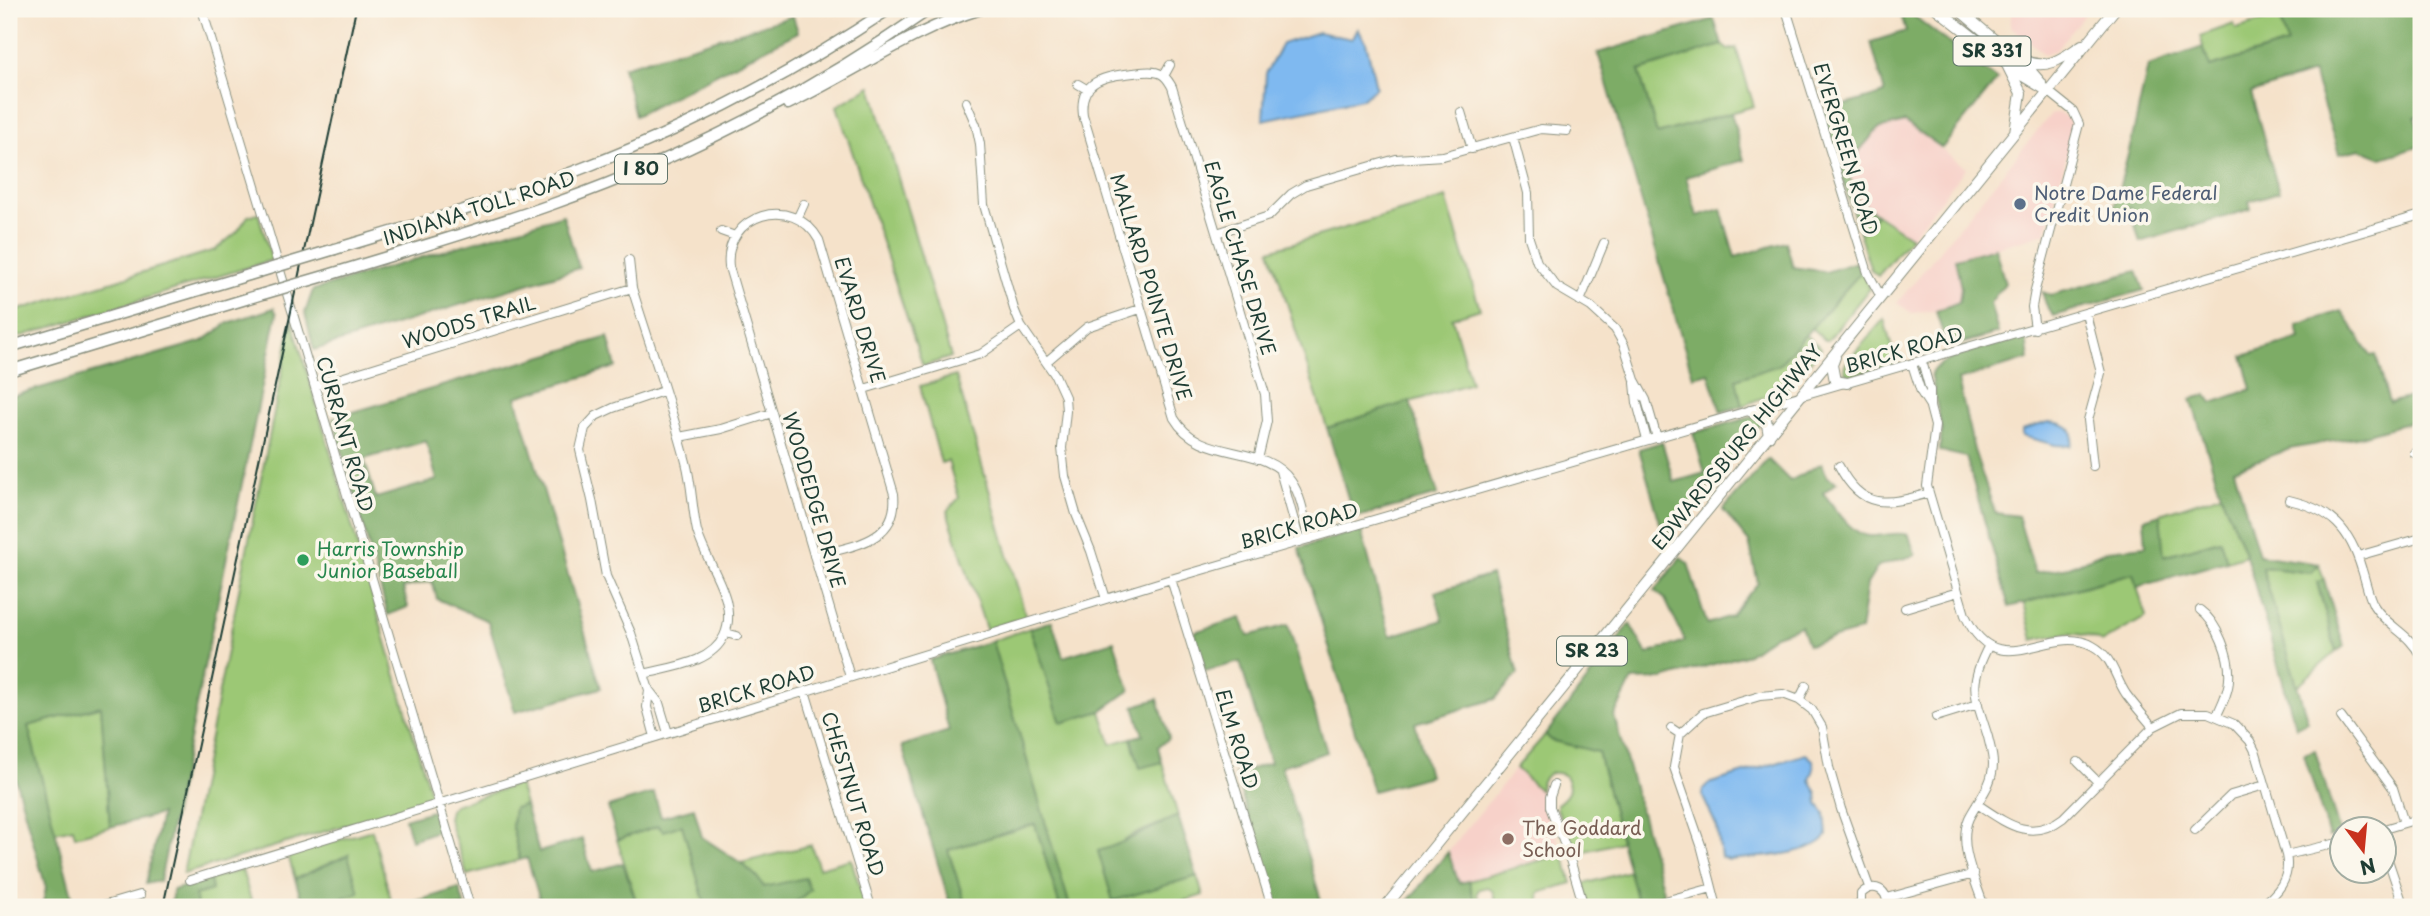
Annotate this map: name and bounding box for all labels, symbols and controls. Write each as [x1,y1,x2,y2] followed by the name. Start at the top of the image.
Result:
[1954,36,2030,66] road number: SR 331
[1807,59,1887,238] street label: EVERGREEN ROAD
[615,154,667,184] road number: I 80
[1198,157,1284,358] street label: EAGLE CHASE DRIVE
[379,163,579,251] street label: INDIANA TOLL ROAD
[1104,170,1200,404] street label: MALLARD POINTE DRIVE
[2034,178,2218,228] place label: Notre Dame Federal Credit Union
[2012,196,2028,212] marker: Notre Dame Federal Credit Union
[828,253,893,386] street label: EVARD DRIVE
[398,287,539,355] street label: WOODS TRAIL
[1841,319,1966,379] street label: BRICK ROAD
[1644,337,1828,555] street label: EDWARDSBURG HIGHWAY
[310,353,382,515] street label: CURRANT ROAD
[776,408,854,591] street label: WOODEDGE DRIVE
[1236,495,1361,555] street label: BRICK ROAD
[317,534,464,584] place label: Harris Township Junior Baseball
[295,552,311,568] marker: Harris Township Junior Baseball
[1557,636,1627,666] road number: SR 23
[693,657,818,719] street label: BRICK ROAD
[1209,685,1266,792] street label: ELM ROAD
[816,708,892,879] street label: CHESTNUT ROAD
[1522,813,1642,863] place label: The Goddard School
[2328,814,2398,884] north arrow
[1500,831,1516,847] marker: The Goddard School
[2357,852,2379,883] text: N

